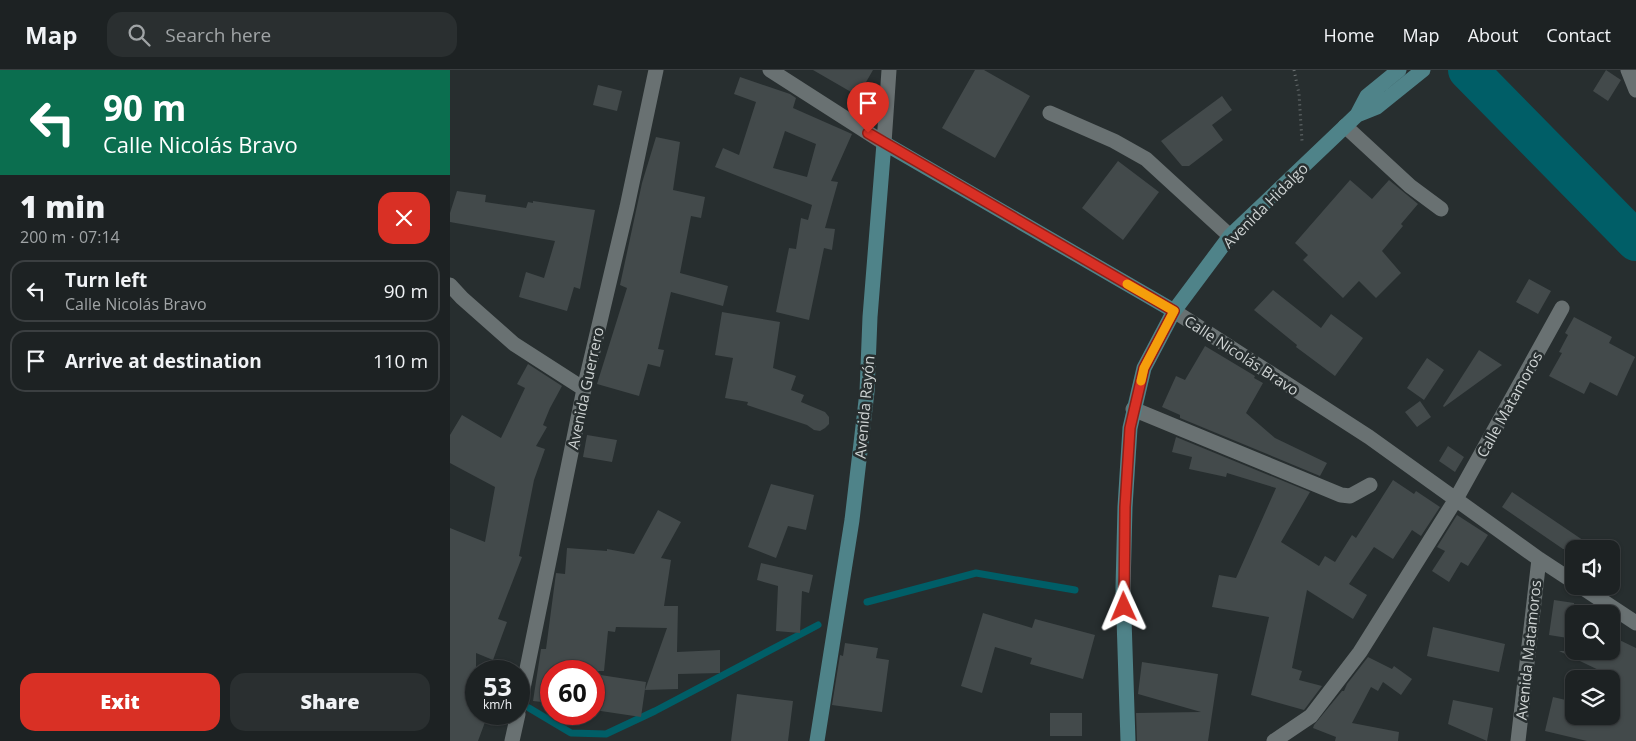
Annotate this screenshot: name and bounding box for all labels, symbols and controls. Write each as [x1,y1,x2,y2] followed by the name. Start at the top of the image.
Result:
[107,12,457,57] search box
[25,18,77,51] text: Map
[125,21,153,49] icon: search
[165,22,271,48] text: Search here
[1324,23,1374,47] text: Home
[1402,23,1440,47] text: Map
[1468,23,1518,47] text: About
[1546,23,1611,47] text: Contact
[847,82,889,133] pin
[103,84,186,131] text: 90 m
[854,89,882,117] icon: arrive
[20,90,85,155] icon: left
[103,129,298,159] text: Calle Nicolás Bravo
[1218,158,1312,252] street label: Avenida Hidalgo
[20,186,105,227] text: 1 min
[378,192,430,244] button: close
[20,226,120,248] text: 200 m · 07:14
[65,267,147,293] text: Turn left
[22,277,50,305] icon: left
[384,278,428,304] text: 90 m
[65,293,207,315] text: Calle Nicolás Bravo
[1181,310,1303,400] street label: Calle Nicolás Bravo
[562,325,608,451] street label: Avenida Guerrero
[22,347,50,375] icon: arrive
[1472,347,1546,461] street label: Calle Matamoros
[65,348,262,374] text: Arrive at destination
[373,348,428,374] text: 110 m
[850,355,878,459] street label: Avenida Rayón
[1565,540,1620,725] map controls
[1565,540,1620,595] button: sound
[1511,579,1545,721] street label: Avenida Matamoros
[1097,580,1149,632] position arrow
[1565,605,1620,660] button: search
[540,660,605,725] speed limit sign: 60
[483,669,512,703] text: 53
[1565,670,1620,725] button: layers
[20,673,220,731] button: Exit
[230,673,430,731] button: Share
[483,696,512,713] text: km/h

